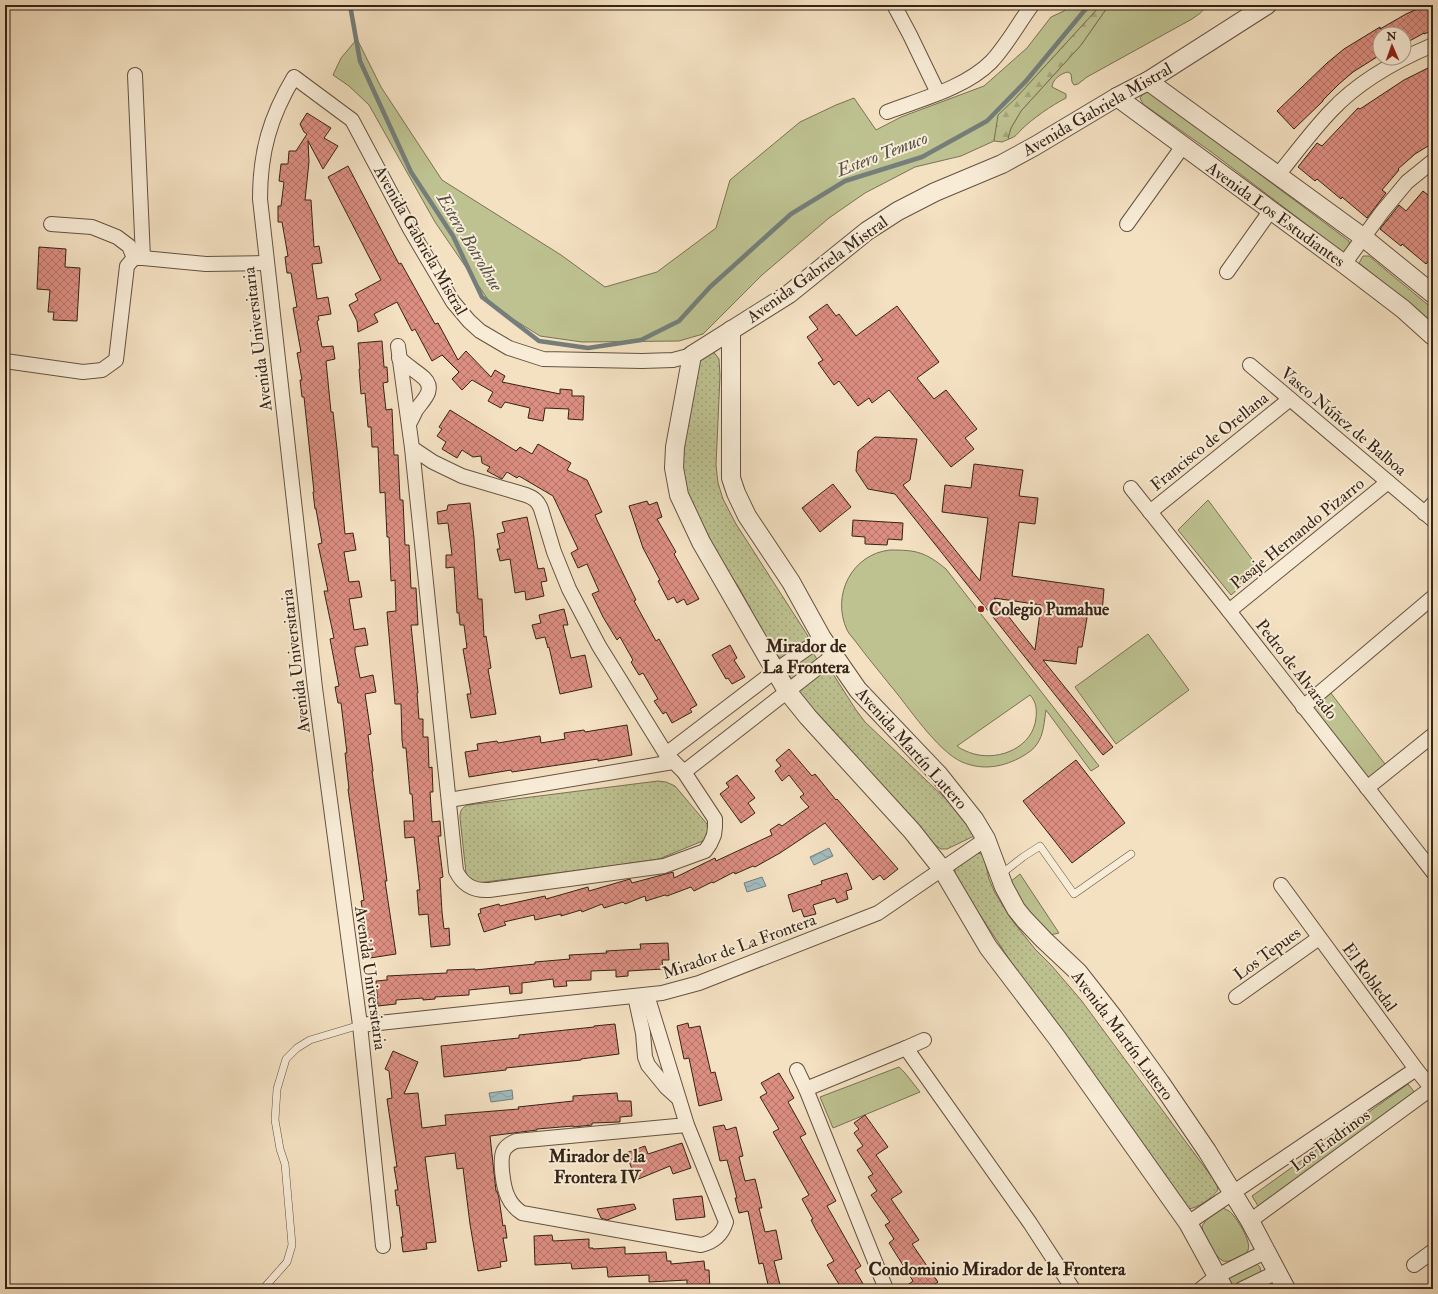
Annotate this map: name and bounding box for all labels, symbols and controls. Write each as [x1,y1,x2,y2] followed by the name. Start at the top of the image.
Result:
[1372,26,1412,66] north arrow
[1386,30,1398,43] text: N
[1018,58,1176,161] street label: Avenida Gabriela Mistral
[832,127,931,183] water label: Estero Temuco
[1202,156,1349,272] street label: Avenida Los Estudiantes
[369,161,472,319] street label: Avenida Gabriela Mistral
[431,188,508,296] water label: Estero Botrolhue
[742,211,892,328] street label: Avenida Gabriela Mistral
[238,265,277,413] street label: Avenida Universitaria
[1276,362,1412,481] street label: Vasco Núñez de Balboa
[1146,387,1273,495] street label: Francisco de Orellana
[1226,473,1368,594] street label: Pasaje Hernando Pizarro
[276,587,315,735] street label: Avenida Universitaria
[989,599,1110,621] place label: Colegio Pumahue
[976,604,986,614] marker: Colegio Pumahue
[1251,615,1342,724] street label: Pedro de Alvarado
[762,635,850,679] district label: Mirador de La Frontera
[851,682,972,814] street label: Avenida Martín Lutero
[350,904,391,1052] street label: Avenida Universitaria
[659,909,820,984] street label: Mirador de La Frontera
[1230,922,1306,986] street label: Los Tepues
[1338,939,1402,1016] street label: El Robledal
[1066,965,1178,1104] street label: Avenida Martín Lutero
[1287,1105,1374,1176] street label: Los Endrinos
[548,1145,646,1189] district label: Mirador de la Frontera IV
[869,1258,1126,1281] district label: Condominio Mirador de la Frontera

